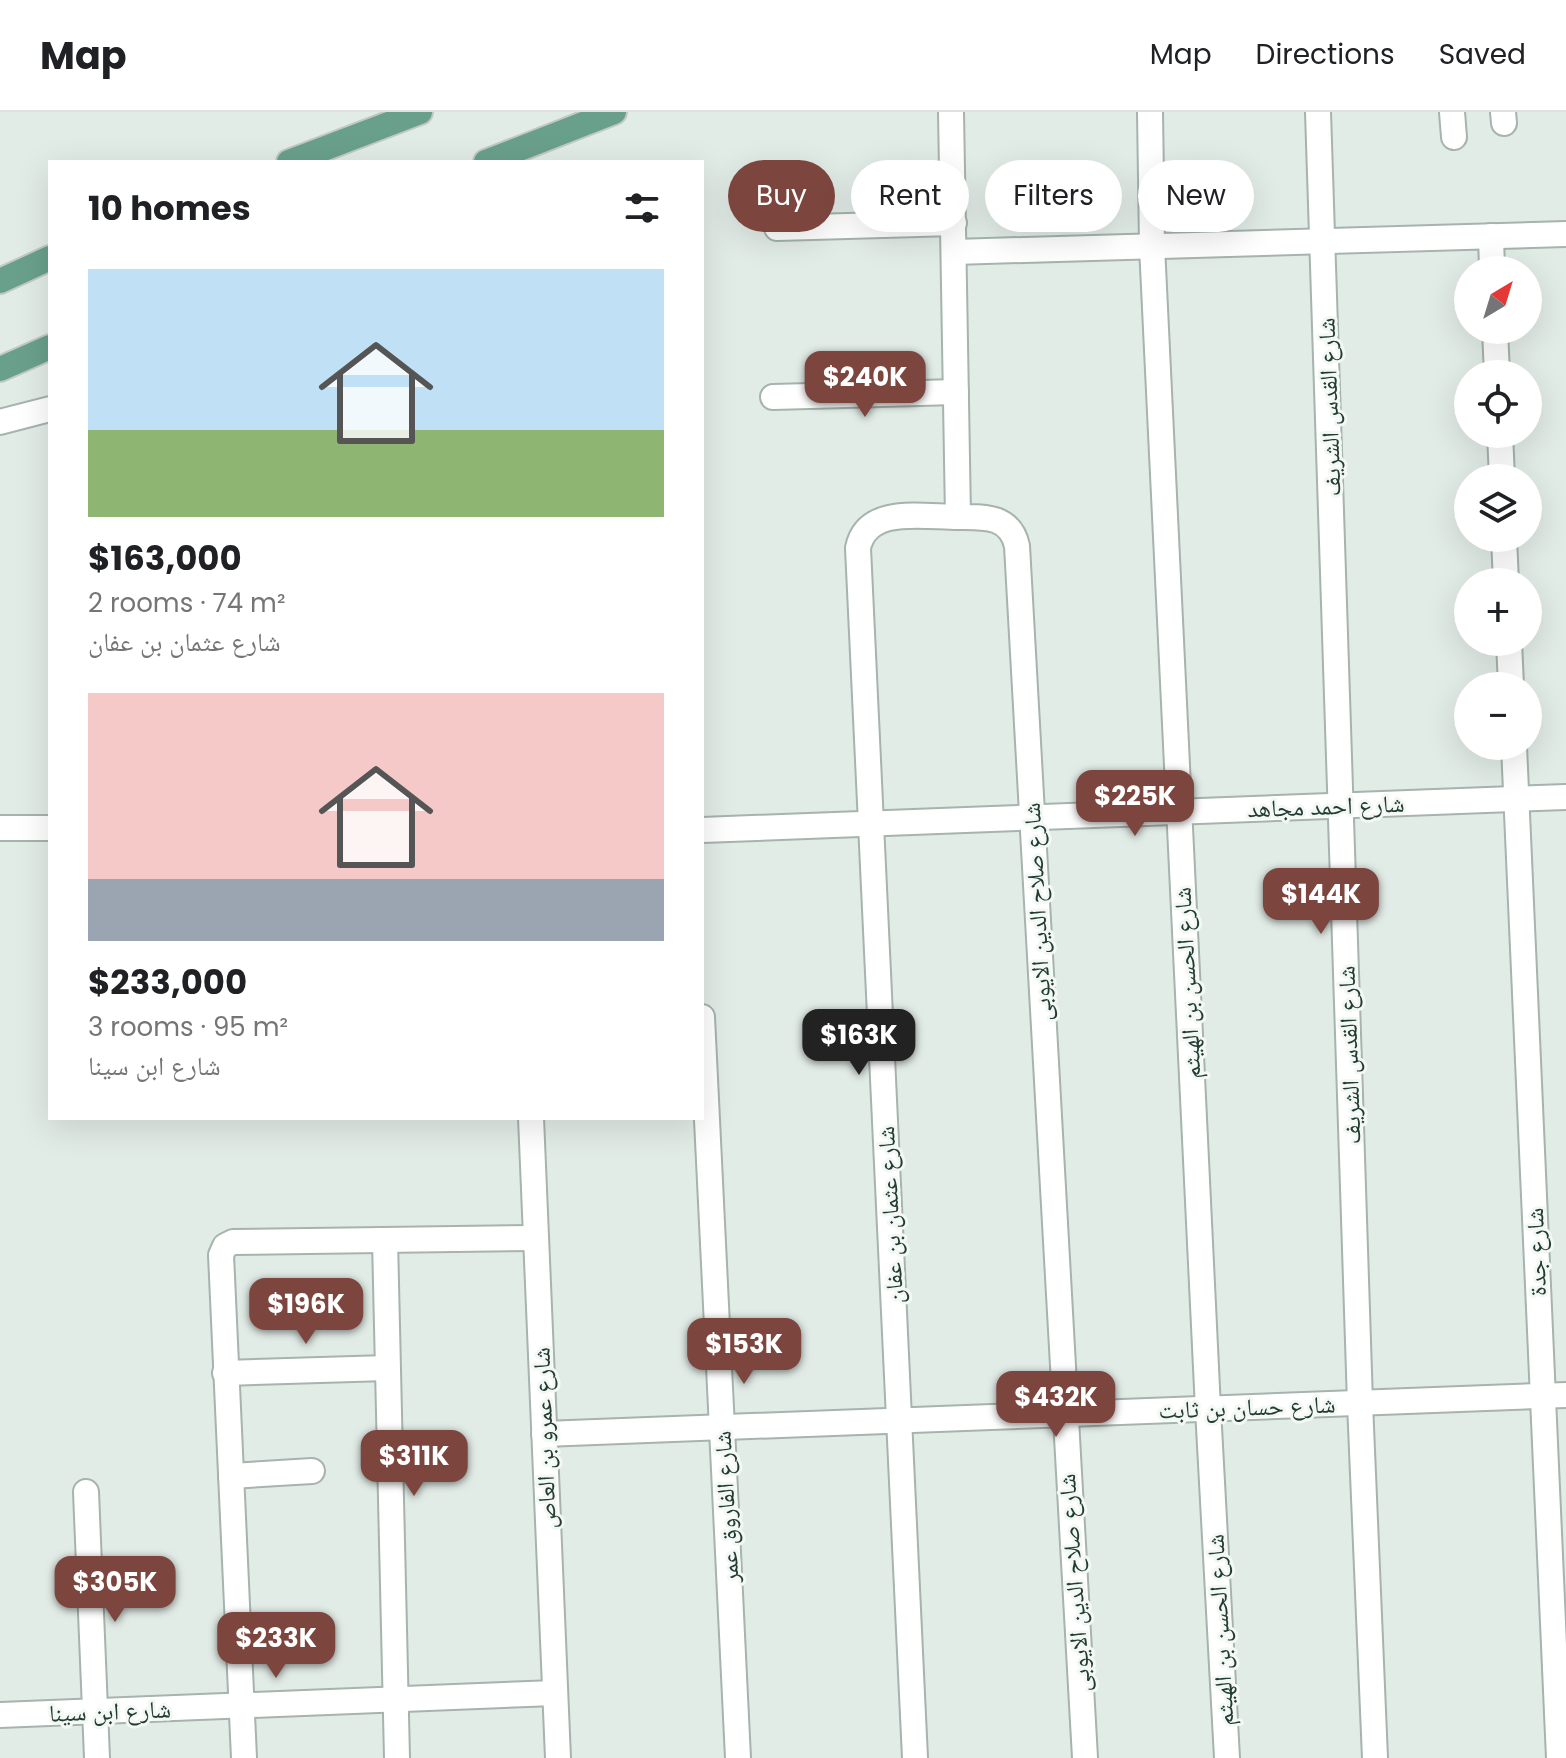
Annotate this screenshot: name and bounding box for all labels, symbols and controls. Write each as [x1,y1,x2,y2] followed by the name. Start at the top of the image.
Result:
[40,29,127,82] text: Map
[1150,35,1212,74] text: Map
[1256,35,1395,74] text: Directions
[1439,35,1526,74] text: Saved
[728,160,835,232] chip: Buy
[851,160,969,232] chip: Rent
[985,160,1122,232] chip: Filters
[1138,160,1254,232] chip: New
[88,184,251,232] text: 10 homes
[620,186,664,230] icon: filters
[1454,256,1542,344] north arrow
[1454,256,1542,760] map controls
[1309,317,1349,497] street label: شارع القدس الشريف
[304,321,448,465] icon: home
[809,351,921,419] pin: $240K
[823,359,907,395] text: $240K
[1454,360,1542,448] button: locate
[1454,464,1542,552] button: layers
[88,534,242,582] text: $163,000
[1454,568,1542,656] button: +
[88,585,285,621] text: 2 rooms · 74 m²
[88,624,281,660] text: شارع عثمان بن عفان
[1454,672,1542,760] button: −
[304,745,448,889] icon: home
[1079,770,1191,838] pin: $225K
[1094,778,1176,814] text: $225K
[1247,787,1405,825] street label: شارع احمد مجاهد
[1015,802,1059,1022] street label: شارع صلاح الدين الايوبى
[1265,868,1377,936] pin: $144K
[1281,876,1361,912] text: $144K
[1165,886,1209,1080] street label: شارع الحسن بن الهيثم
[88,958,247,1006] text: $233,000
[1329,965,1369,1145] street label: شارع القدس الشريف
[88,1009,288,1045] text: 3 rooms · 95 m²
[803,1009,915,1077] pin: $163K
[820,1017,898,1053] text: $163K
[88,1048,221,1084] text: شارع ابن سينا
[869,1125,911,1305] street label: شارع عثمان بن عفان
[1518,1207,1554,1297] street label: شارع جدة
[250,1278,362,1346] pin: $196K
[267,1286,345,1322] text: $196K
[688,1318,800,1386] pin: $153K
[705,1326,783,1362] text: $153K
[524,1347,564,1529] street label: شارع عمرو بن العاص
[1000,1371,1112,1439] pin: $432K
[1014,1379,1098,1415] text: $432K
[1158,1387,1336,1427] street label: شارع حسان بن ثابت
[358,1430,470,1498] pin: $311K
[706,1430,747,1585] street label: شارع الفاروق عمر
[379,1438,449,1474] text: $311K
[1050,1473,1098,1693] street label: شارع صلاح الدين الايوبى
[1198,1533,1242,1727] street label: شارع الحسن بن الهيثم
[59,1556,171,1624] pin: $305K
[73,1564,157,1600] text: $305K
[220,1612,332,1680] pin: $233K
[235,1620,317,1656] text: $233K
[48,1692,172,1730] street label: شارع ابن سينا

